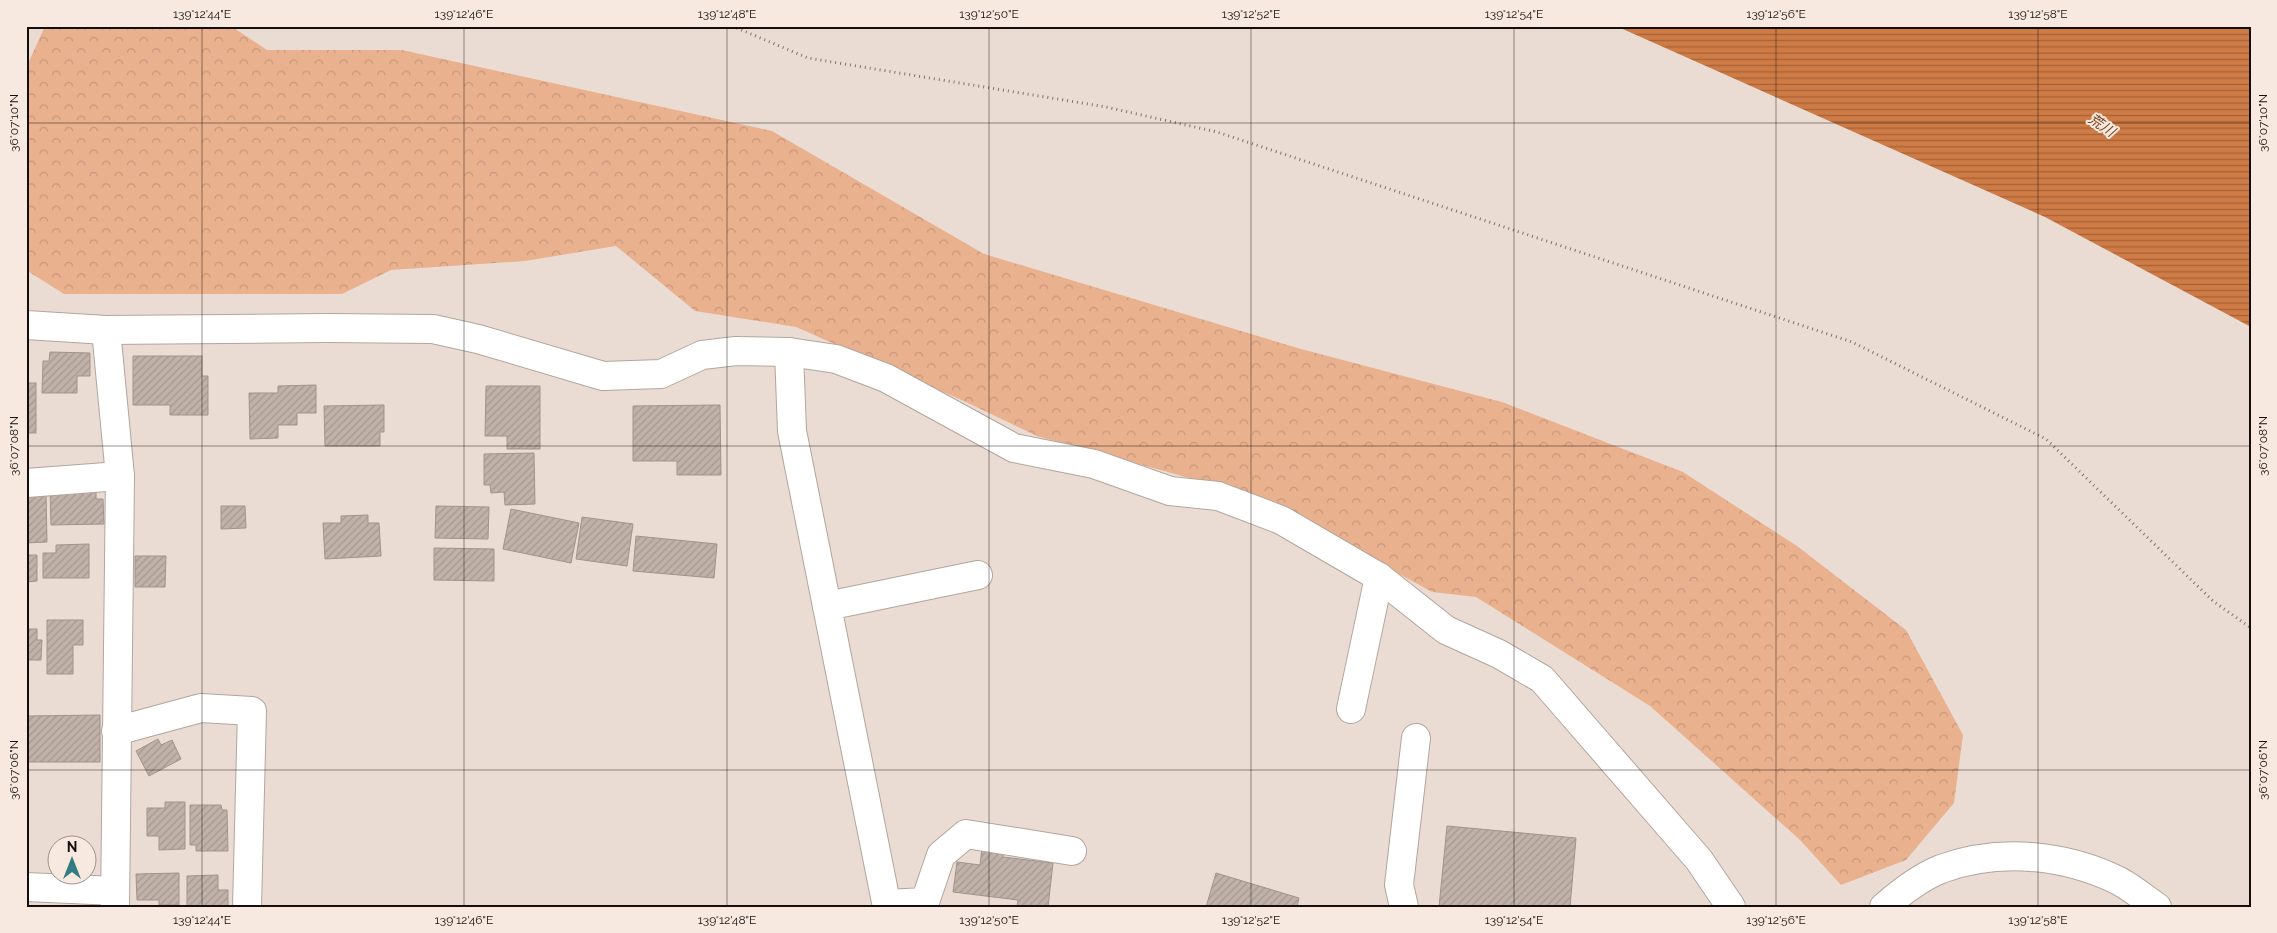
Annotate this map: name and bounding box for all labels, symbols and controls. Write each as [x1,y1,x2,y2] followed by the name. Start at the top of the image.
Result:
[173,7,231,21] text: 139°12'44"E
[435,7,493,21] text: 139°12'46"E
[698,7,756,21] text: 139°12'48"E
[959,7,1019,21] text: 139°12'50"E
[1222,7,1280,21] text: 139°12'52"E
[1485,7,1543,21] text: 139°12'54"E
[1746,7,1806,21] text: 139°12'56"E
[2008,7,2068,21] text: 139°12'58"E
[7,94,21,152] text: 36°07'10"N
[2256,94,2270,152] text: 36°07'10"N
[2086,111,2120,141] water label: 荒川
[7,416,21,476] text: 36°07'08"N
[2256,416,2270,476] text: 36°07'08"N
[7,740,21,800] text: 36°07'06"N
[2256,740,2270,800] text: 36°07'06"N
[48,836,98,886] north arrow
[67,839,77,855] text: N
[173,913,231,927] text: 139°12'44"E
[435,913,493,927] text: 139°12'46"E
[698,913,756,927] text: 139°12'48"E
[959,913,1019,927] text: 139°12'50"E
[1222,913,1280,927] text: 139°12'52"E
[1485,913,1543,927] text: 139°12'54"E
[1746,913,1806,927] text: 139°12'56"E
[2008,913,2068,927] text: 139°12'58"E

